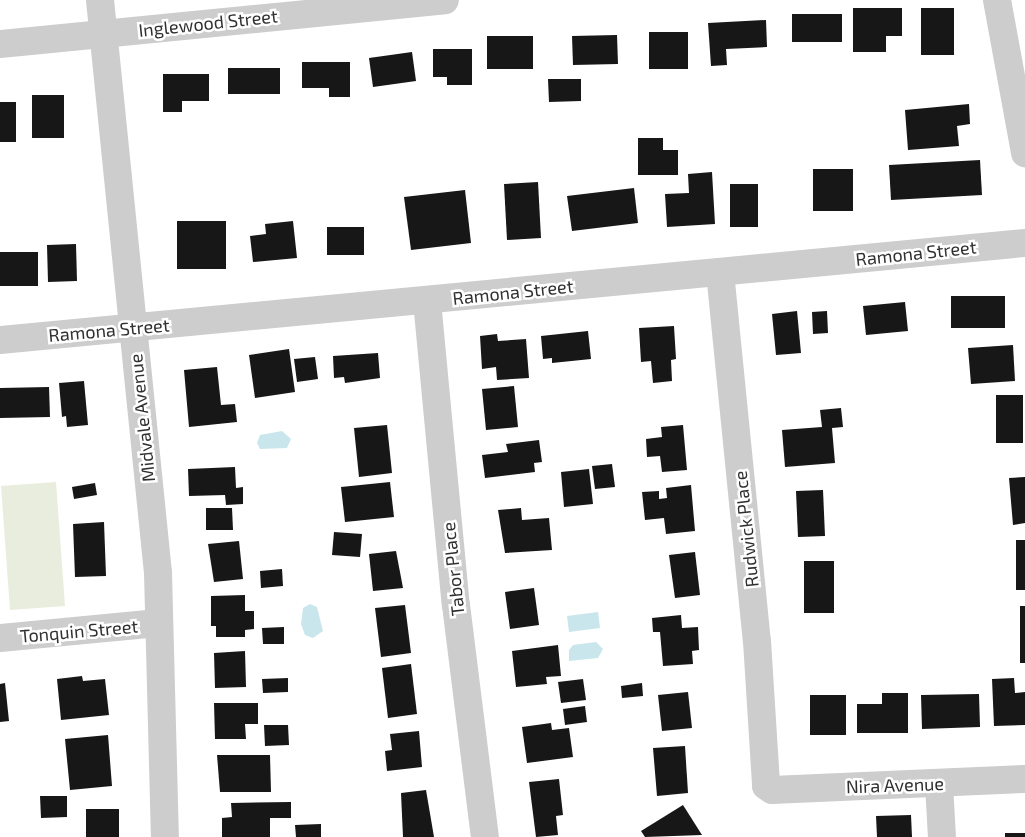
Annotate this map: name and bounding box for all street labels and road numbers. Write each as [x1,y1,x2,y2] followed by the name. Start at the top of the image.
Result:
[137,5,279,41] street label: Inglewood Street
[855,236,977,270] street label: Ramona Street
[452,275,574,309] street label: Ramona Street
[48,314,170,346] street label: Ramona Street
[125,353,159,483] street label: Midvale Avenue
[729,470,763,588] street label: Rudwick Place
[437,521,469,617] street label: Tabor Place
[19,615,139,647] street label: Tonquin Street
[845,772,945,798] street label: Nira Avenue

